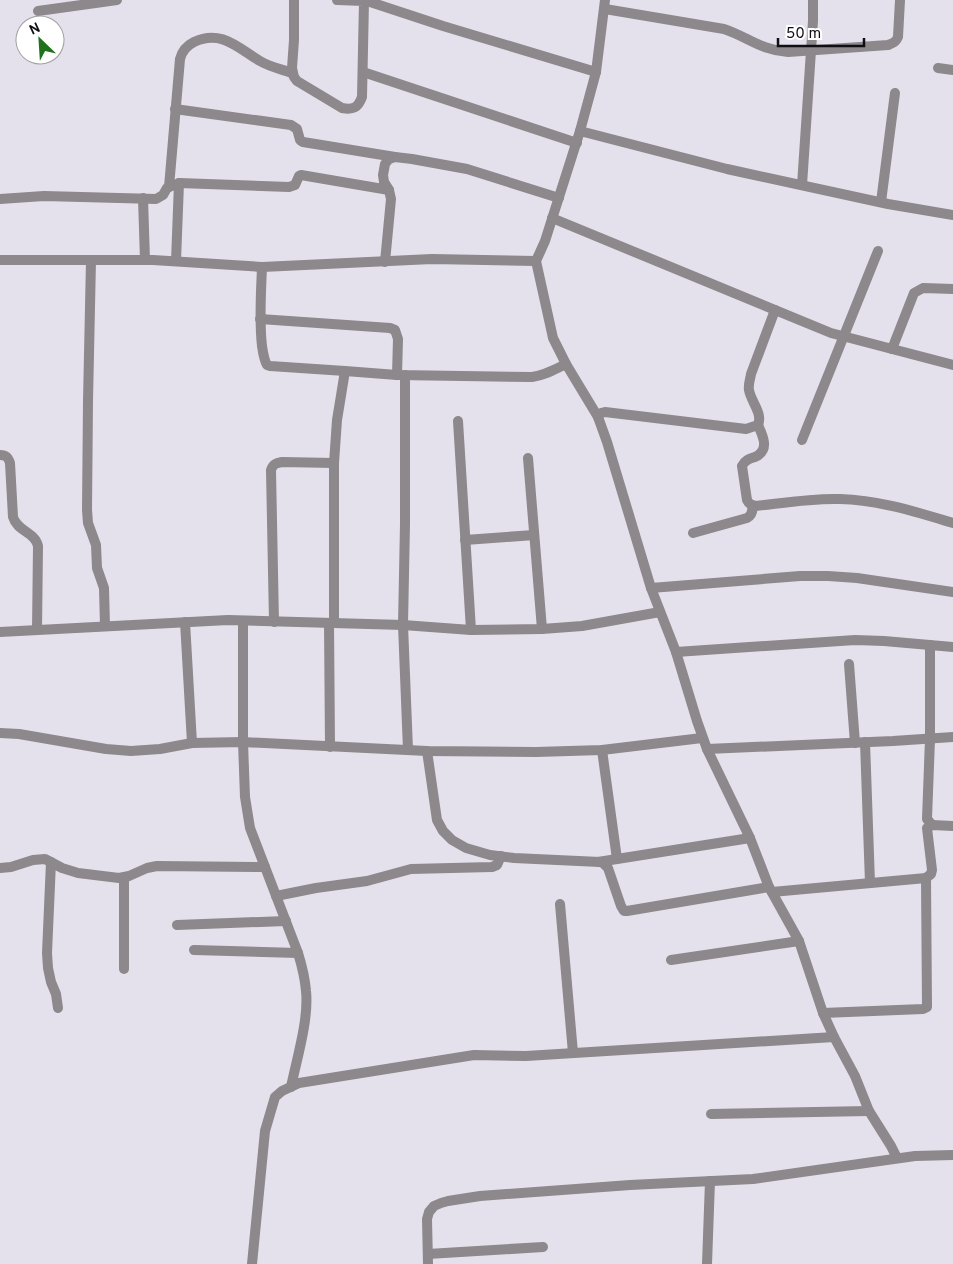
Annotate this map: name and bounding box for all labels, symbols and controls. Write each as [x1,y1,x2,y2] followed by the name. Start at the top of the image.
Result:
[15,15,65,65] north arrow
[778,15,864,47] scale bar
[27,20,43,39] text: N
[786,25,821,44] text: 50 m

